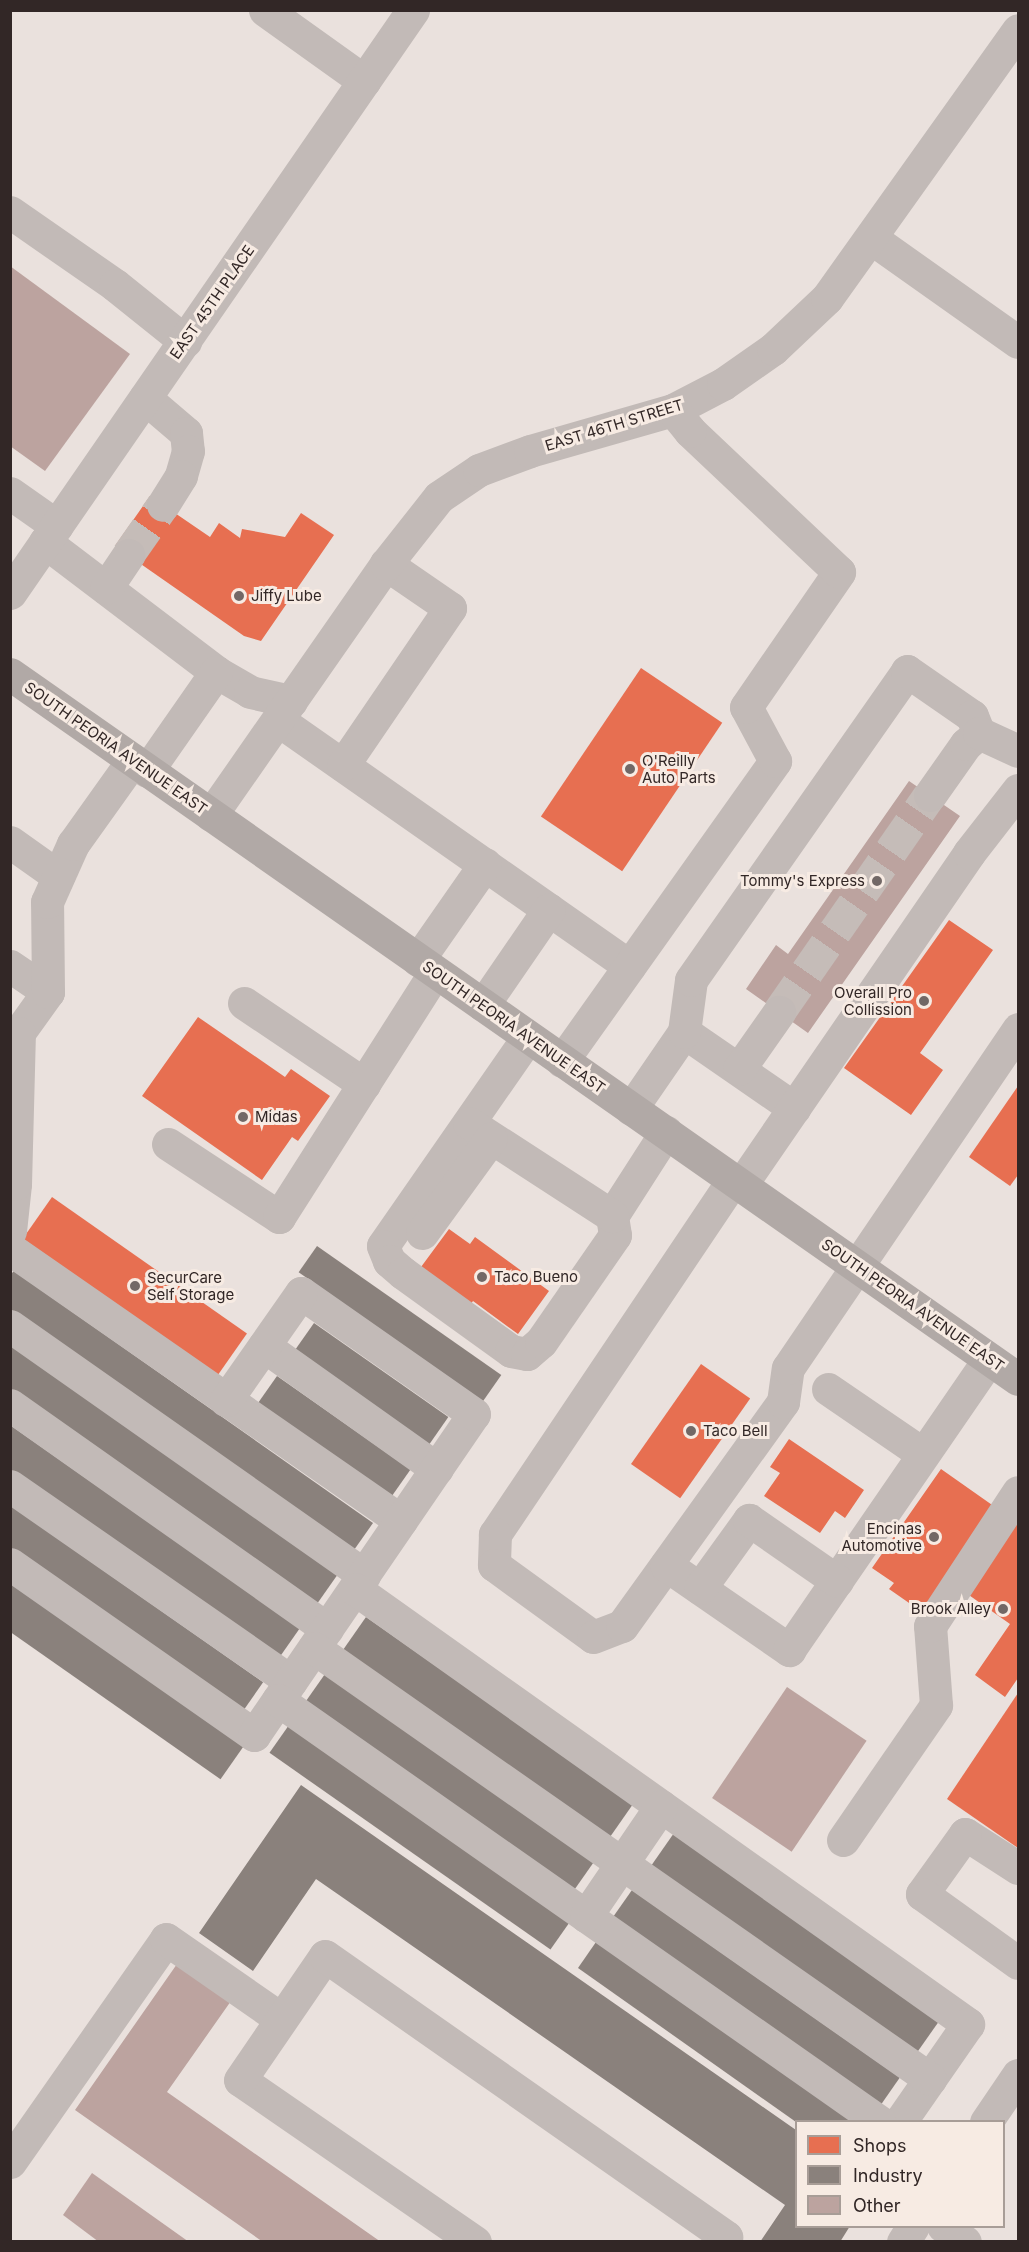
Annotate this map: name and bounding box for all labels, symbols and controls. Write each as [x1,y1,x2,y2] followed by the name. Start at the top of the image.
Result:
[166,242,258,362] street label: EAST 45TH PLACE
[543,395,685,455] street label: EAST 46TH STREET
[251,587,322,605] place label: Jiffy Lube
[232,589,246,603] marker: Jiffy Lube
[21,678,211,818] street label: SOUTH PEORIA AVENUE EAST
[642,751,716,786] place label: O'Reilly Auto Parts
[623,762,637,776] marker: O'Reilly Auto Parts
[740,872,865,890] place label: Tommy's Express
[870,874,884,888] marker: Tommy's Express
[419,957,609,1097] street label: SOUTH PEORIA AVENUE EAST
[834,983,912,1018] place label: Overall Pro Collission
[917,994,931,1008] marker: Overall Pro Collission
[255,1108,298,1126] place label: Midas
[236,1110,250,1124] marker: Midas
[818,1235,1008,1375] street label: SOUTH PEORIA AVENUE EAST
[147,1268,234,1303] place label: SecurCare Self Storage
[494,1268,578,1286] place label: Taco Bueno
[475,1270,489,1284] marker: Taco Bueno
[128,1279,142,1293] marker: SecurCare Self Storage
[703,1422,768,1440] place label: Taco Bell
[684,1424,698,1438] marker: Taco Bell
[841,1519,922,1554] place label: Encinas Automotive
[927,1530,941,1544] marker: Encinas Automotive
[911,1600,991,1618] place label: Brook Alley
[996,1602,1010,1616] marker: Brook Alley
[795,2120,1005,2228] legend
[853,2135,907,2156] text: Shops
[853,2165,923,2186] text: Industry
[853,2195,901,2216] text: Other

